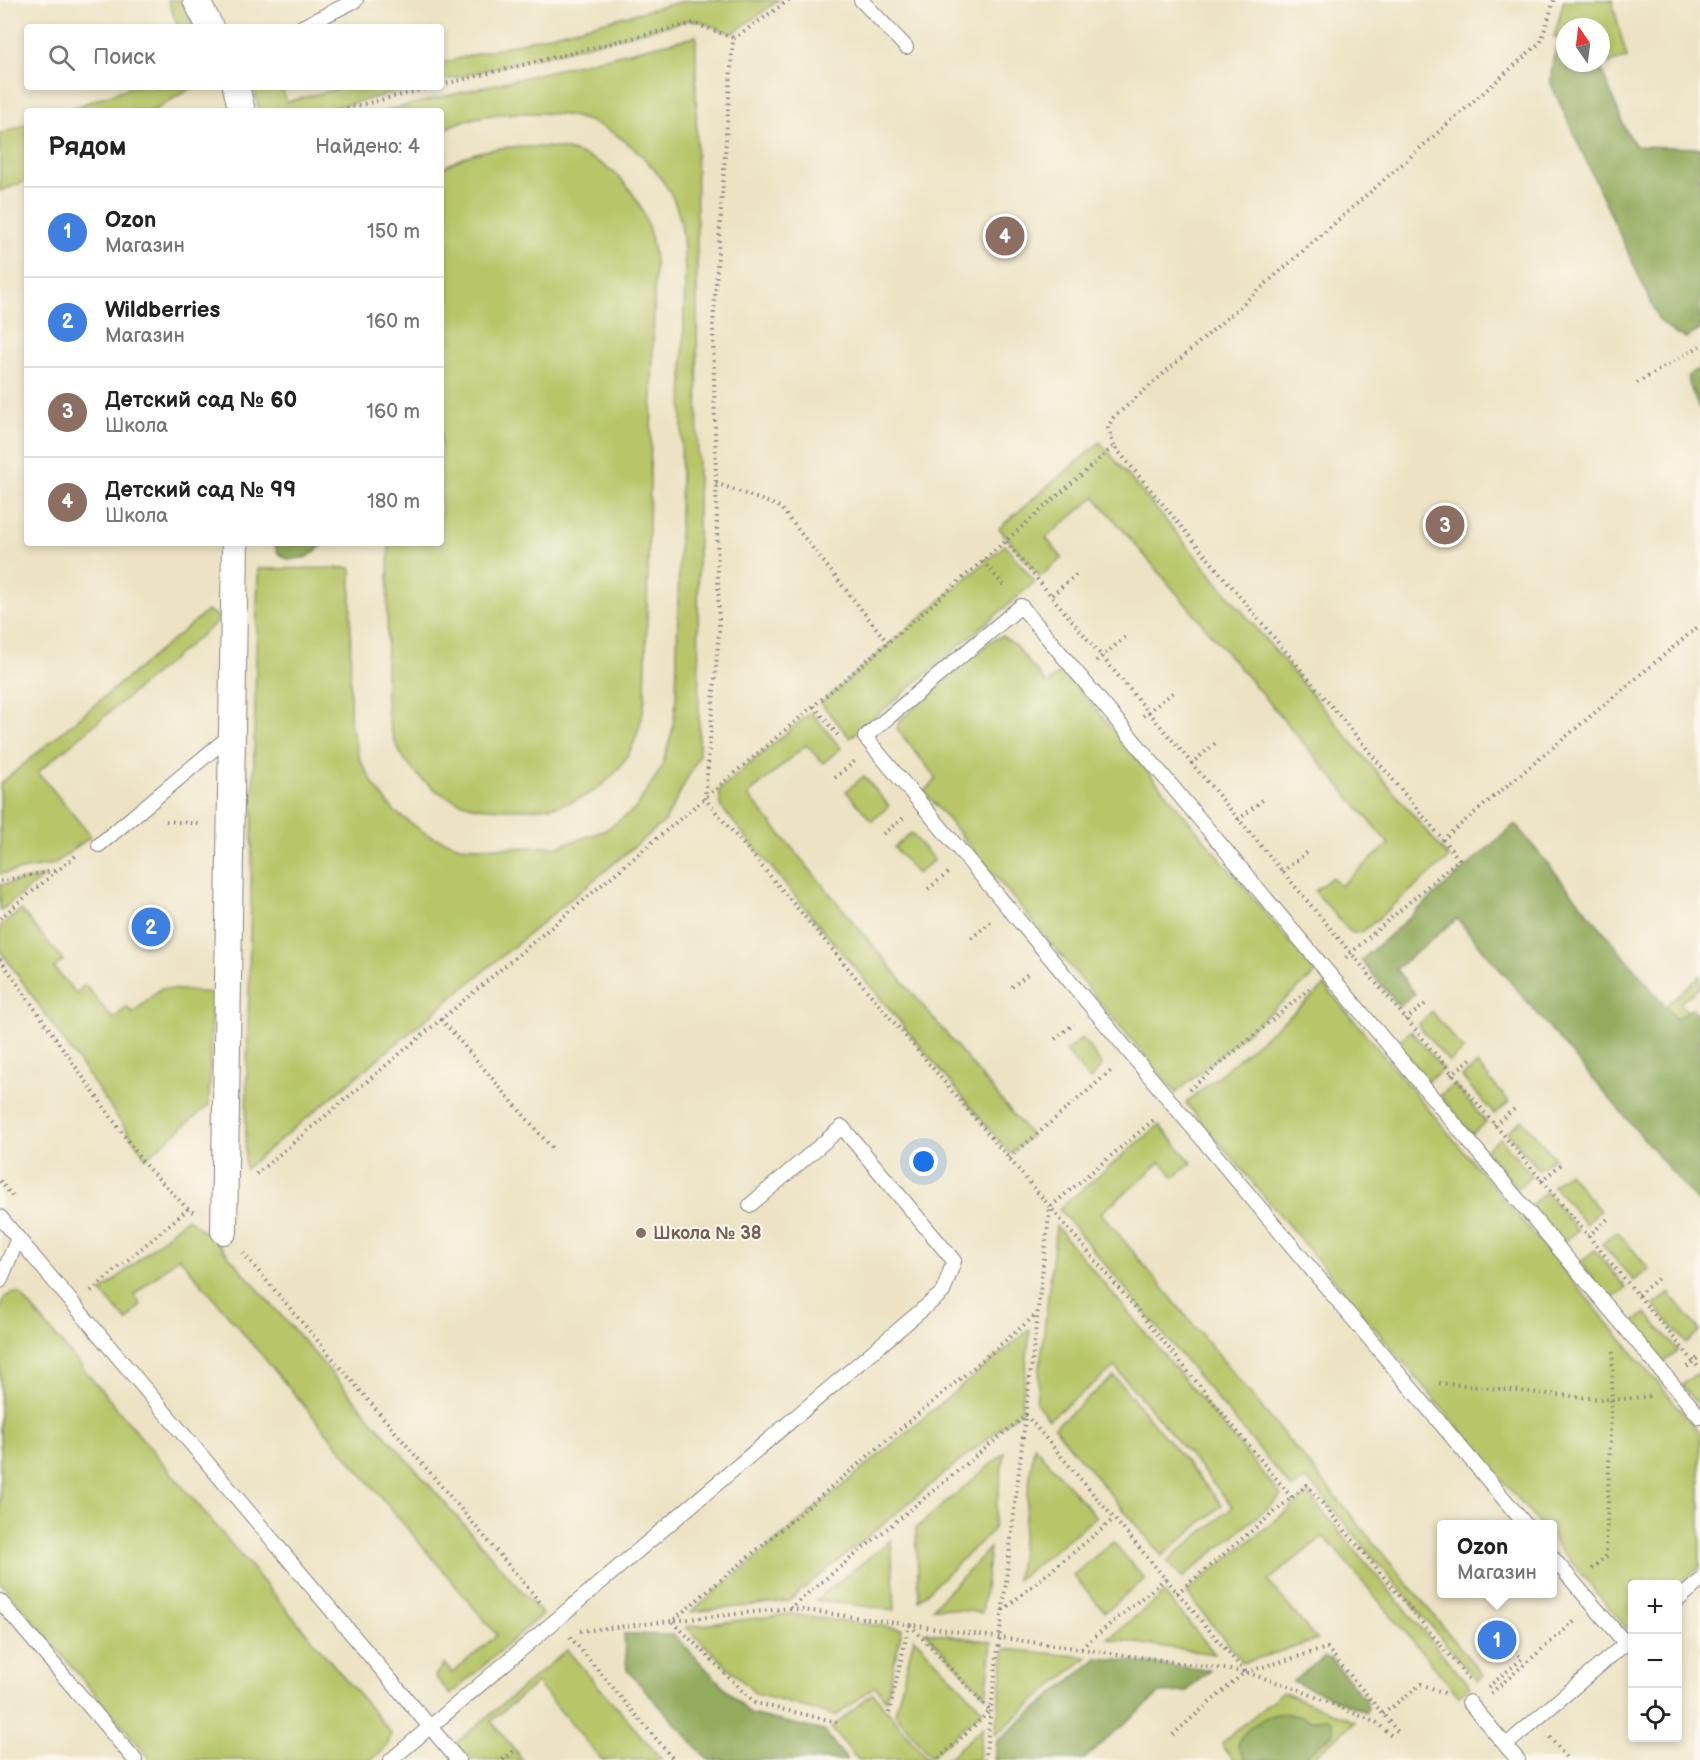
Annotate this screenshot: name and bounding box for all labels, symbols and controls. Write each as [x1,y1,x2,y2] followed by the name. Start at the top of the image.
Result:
[1556,18,1610,72] north arrow
[24,24,444,90] search box
[45,41,78,74] icon: search
[93,44,156,71] text: Поиск
[48,132,126,163] text: Рядом
[315,135,420,159] text: Найдено: 4
[105,207,156,234] text: Ozon
[986,214,1024,258] pin: 4
[63,220,72,244] text: 1
[367,220,420,244] text: 150 m
[105,234,185,258] text: Магазин
[105,297,220,324] text: Wildberries
[62,310,73,334] text: 2
[366,310,420,334] text: 160 m
[105,324,185,348] text: Магазин
[105,387,297,414] text: Детский сад № 60
[62,400,73,424] text: 3
[366,400,420,424] text: 160 m
[105,414,168,438] text: Школа
[105,477,296,504] text: Детский сад № 99
[62,490,73,514] text: 4
[367,490,420,514] text: 180 m
[1426,502,1464,548] pin: 3
[105,504,168,528] text: Школа
[132,904,170,950] pin: 2
[909,1147,938,1176] your location
[653,1223,762,1244] place label: Школа № 38
[634,1226,648,1240] marker: Школа № 38
[1437,1520,1557,1598] popup
[1457,1534,1508,1561] text: Ozon
[1457,1561,1537,1585] text: Магазин
[1628,1580,1682,1742] map controls
[1628,1580,1682,1634] button: +
[1478,1618,1516,1662] pin: 1
[1628,1634,1682,1688] button: −
[1628,1688,1682,1742] button: locate

